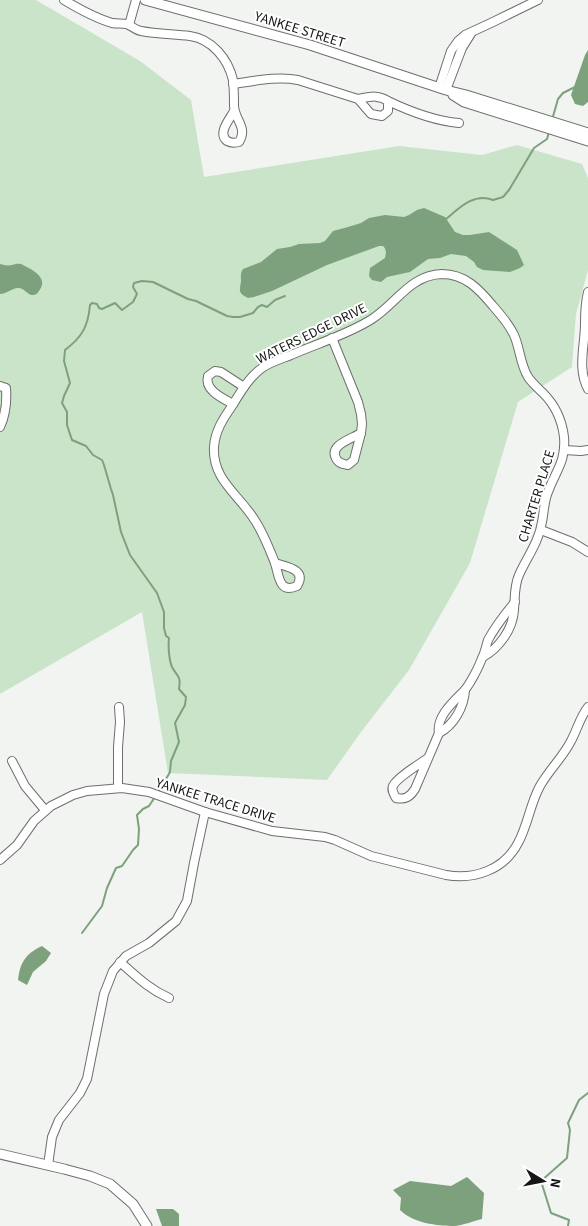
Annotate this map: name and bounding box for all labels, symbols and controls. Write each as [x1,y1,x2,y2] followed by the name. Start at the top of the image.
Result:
[251,6,348,53] street label: YANKEE STREET
[253,299,370,369] street label: WATERS EDGE DRIVE
[513,448,561,545] street label: CHARTER PLACE
[152,773,278,829] street label: YANKEE TRACE DRIVE
[518,1156,568,1206] north arrow
[544,1177,565,1189] text: N

